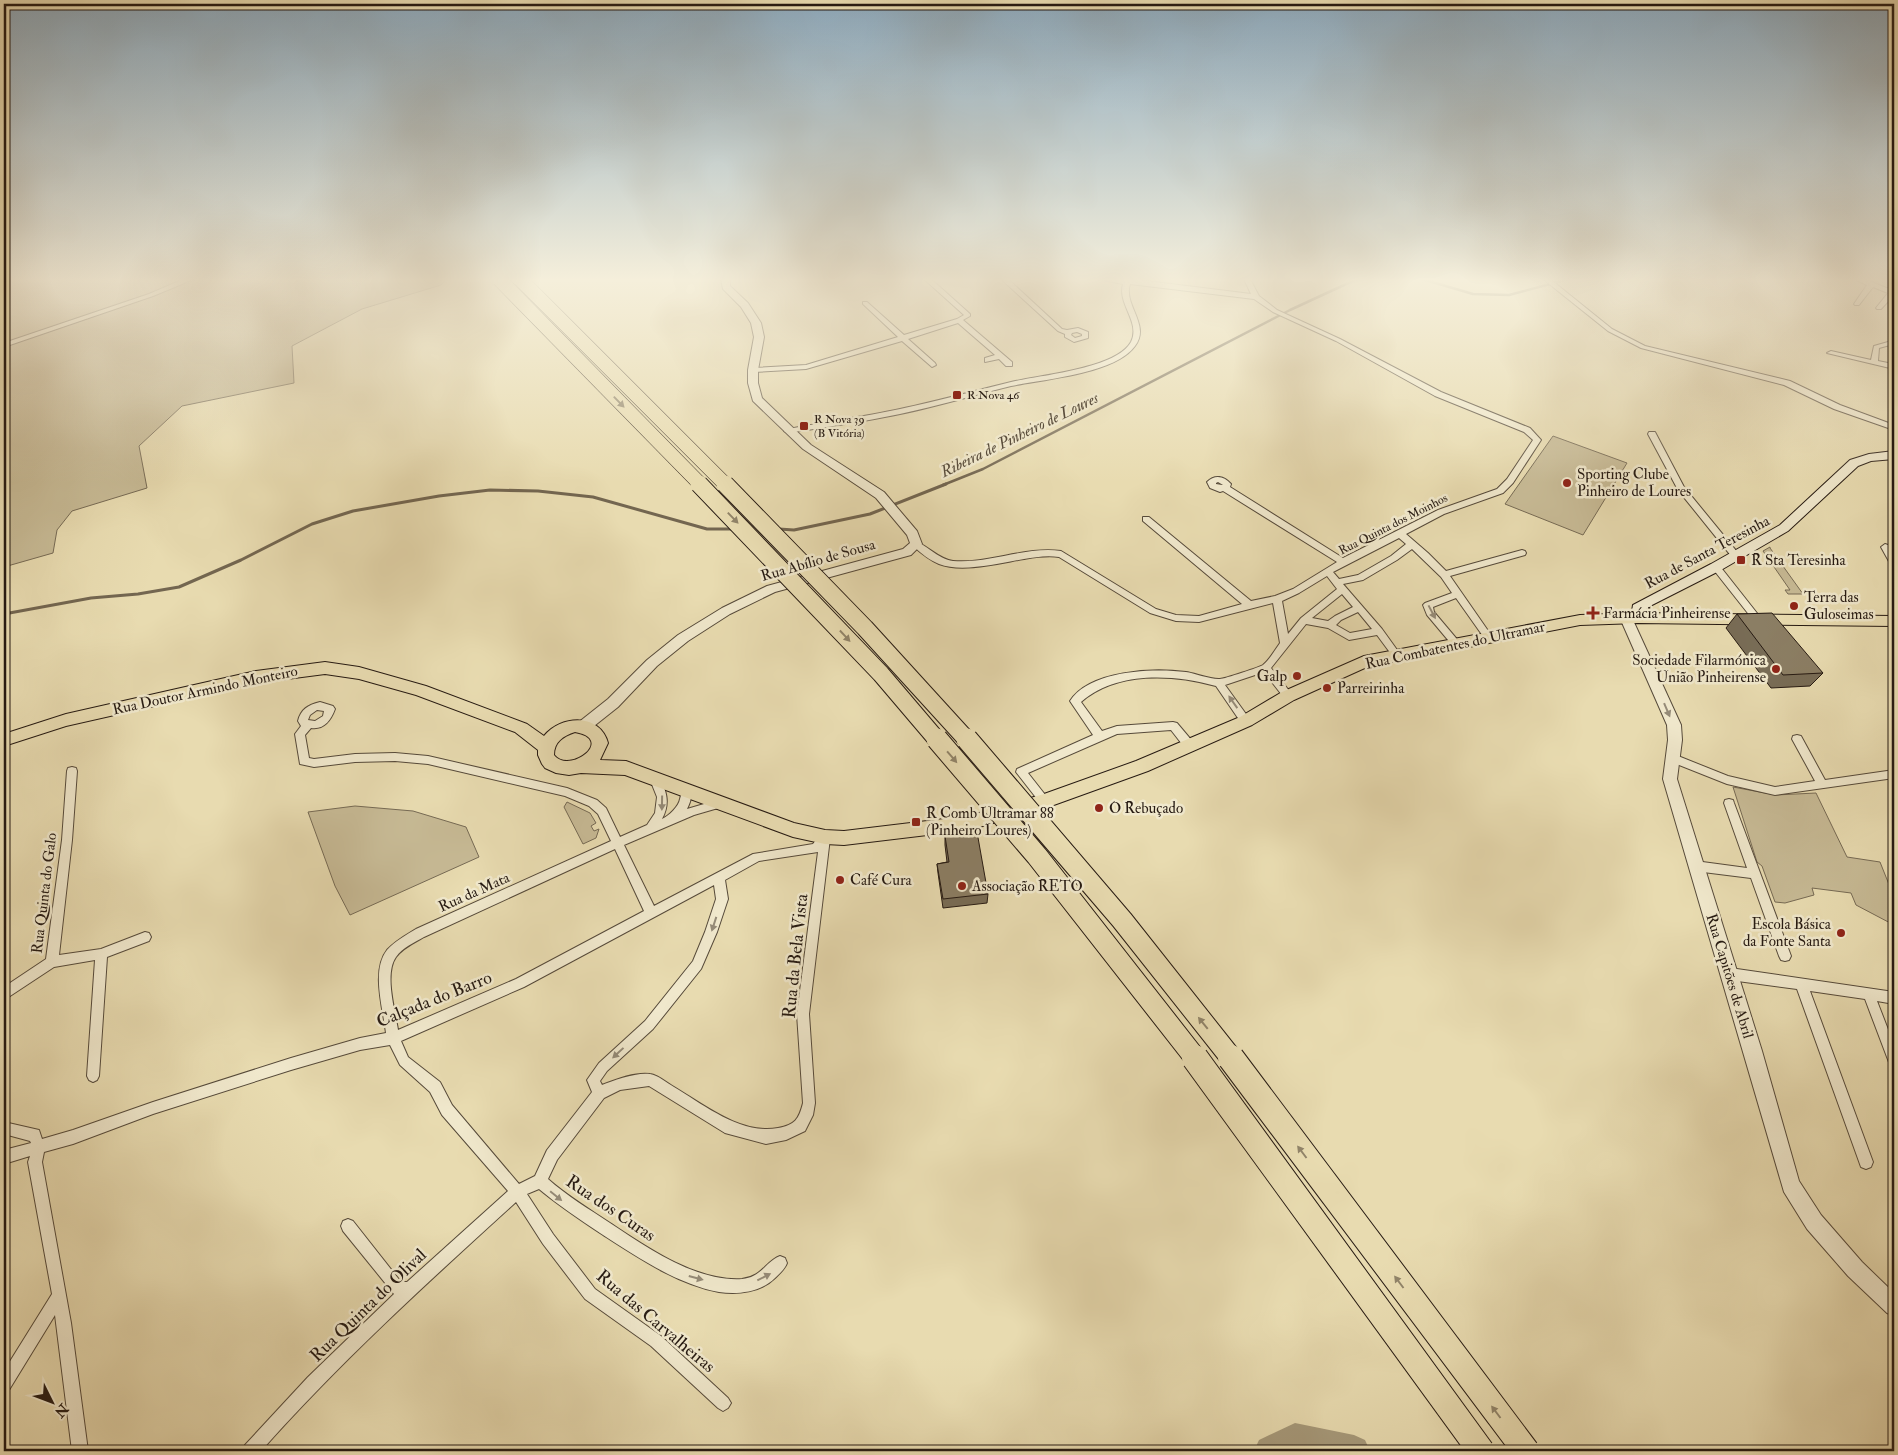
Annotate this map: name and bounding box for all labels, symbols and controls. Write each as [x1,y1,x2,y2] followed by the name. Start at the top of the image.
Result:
[936,388,1102,482] water label: Ribeira de Pinheiro de Loures
[967,388,1020,403] place label: R Nova 46
[951,389,963,401] marker: R Nova 46
[613,396,625,408] one-way arrow
[814,412,865,441] place label: R Nova 39 (B Vitória)
[798,420,810,432] marker: R Nova 39 (B Vitória)
[1577,465,1691,501] place label: Sporting Clube Pinheiro de Loures
[1561,477,1573,489] marker: Sporting Clube Pinheiro de Loures
[1336,490,1450,558] street label: Rua Quinta dos Moinhos
[1641,511,1774,593] street label: Rua de Santa Teresinha
[727,512,739,524] one-way arrow
[759,535,878,586] street label: Rua Abílio de Sousa
[1751,551,1846,570] place label: R Sta Teresinha
[1735,554,1747,566] marker: R Sta Teresinha
[1804,588,1874,624] place label: Terra das Guloseimas
[1788,600,1800,612] marker: Terra das Guloseimas
[1603,604,1730,623] place label: Farmácia Pinheirense
[1428,605,1436,620] one-way arrow
[1587,607,1599,619] marker: Farmácia Pinheirense
[1363,617,1547,674] street label: Rua Combatentes do Ultramar
[839,629,851,641] one-way arrow
[1632,651,1767,687] place label: Sociedade Filarmónica União Pinheirense
[111,662,299,719] street label: Rua Doutor Armindo Monteiro
[1770,663,1782,675] marker: Sociedade Filarmónica União Pinheirense
[1257,667,1287,687] place label: Galp
[1291,670,1303,682] marker: Galp
[1337,679,1405,698] place label: Parreirinha
[1321,682,1333,694] marker: Parreirinha
[1228,695,1238,709] one-way arrow
[1664,703,1672,717] one-way arrow
[947,751,958,764] one-way arrow
[658,795,666,811] one-way arrow
[1109,799,1183,818] place label: O Rebuçado
[1093,802,1105,814] marker: O Rebuçado
[926,804,1054,840] place label: R Comb Ultramar 88 (Pinheiro Loures)
[910,816,922,828] marker: R Comb Ultramar 88 (Pinheiro Loures)
[28,832,61,954] street label: Rua Quinta do Galo
[436,868,514,917] street label: Rua da Mata
[850,871,913,890] place label: Café Cura
[834,874,846,886] marker: Café Cura
[971,877,1083,896] place label: Associação RETO
[956,880,968,892] marker: Associação RETO
[778,892,814,1020] street label: Rua da Bela Vista
[1700,911,1758,1041] street label: Rua Capitões de Abril
[1743,915,1832,951] place label: Escola Básica da Fonte Santa
[709,917,717,932] one-way arrow
[1835,927,1847,939] marker: Escola Básica da Fonte Santa
[373,966,495,1033] street label: Calçada do Barro
[1198,1016,1209,1029] one-way arrow
[613,1047,625,1059] one-way arrow
[1297,1145,1307,1159] one-way arrow
[561,1170,660,1247] street label: Rua dos Curas
[549,1190,562,1201] one-way arrow
[305,1243,432,1367] street label: Rua Quinta do Olival
[591,1265,720,1378] street label: Rua das Carvalheiras
[757,1273,772,1282] one-way arrow
[688,1274,703,1282] one-way arrow
[1394,1275,1404,1289] one-way arrow
[28,1378,78,1428] north arrow
[50,1399,72,1421] text: N
[1491,1406,1502,1419] one-way arrow

